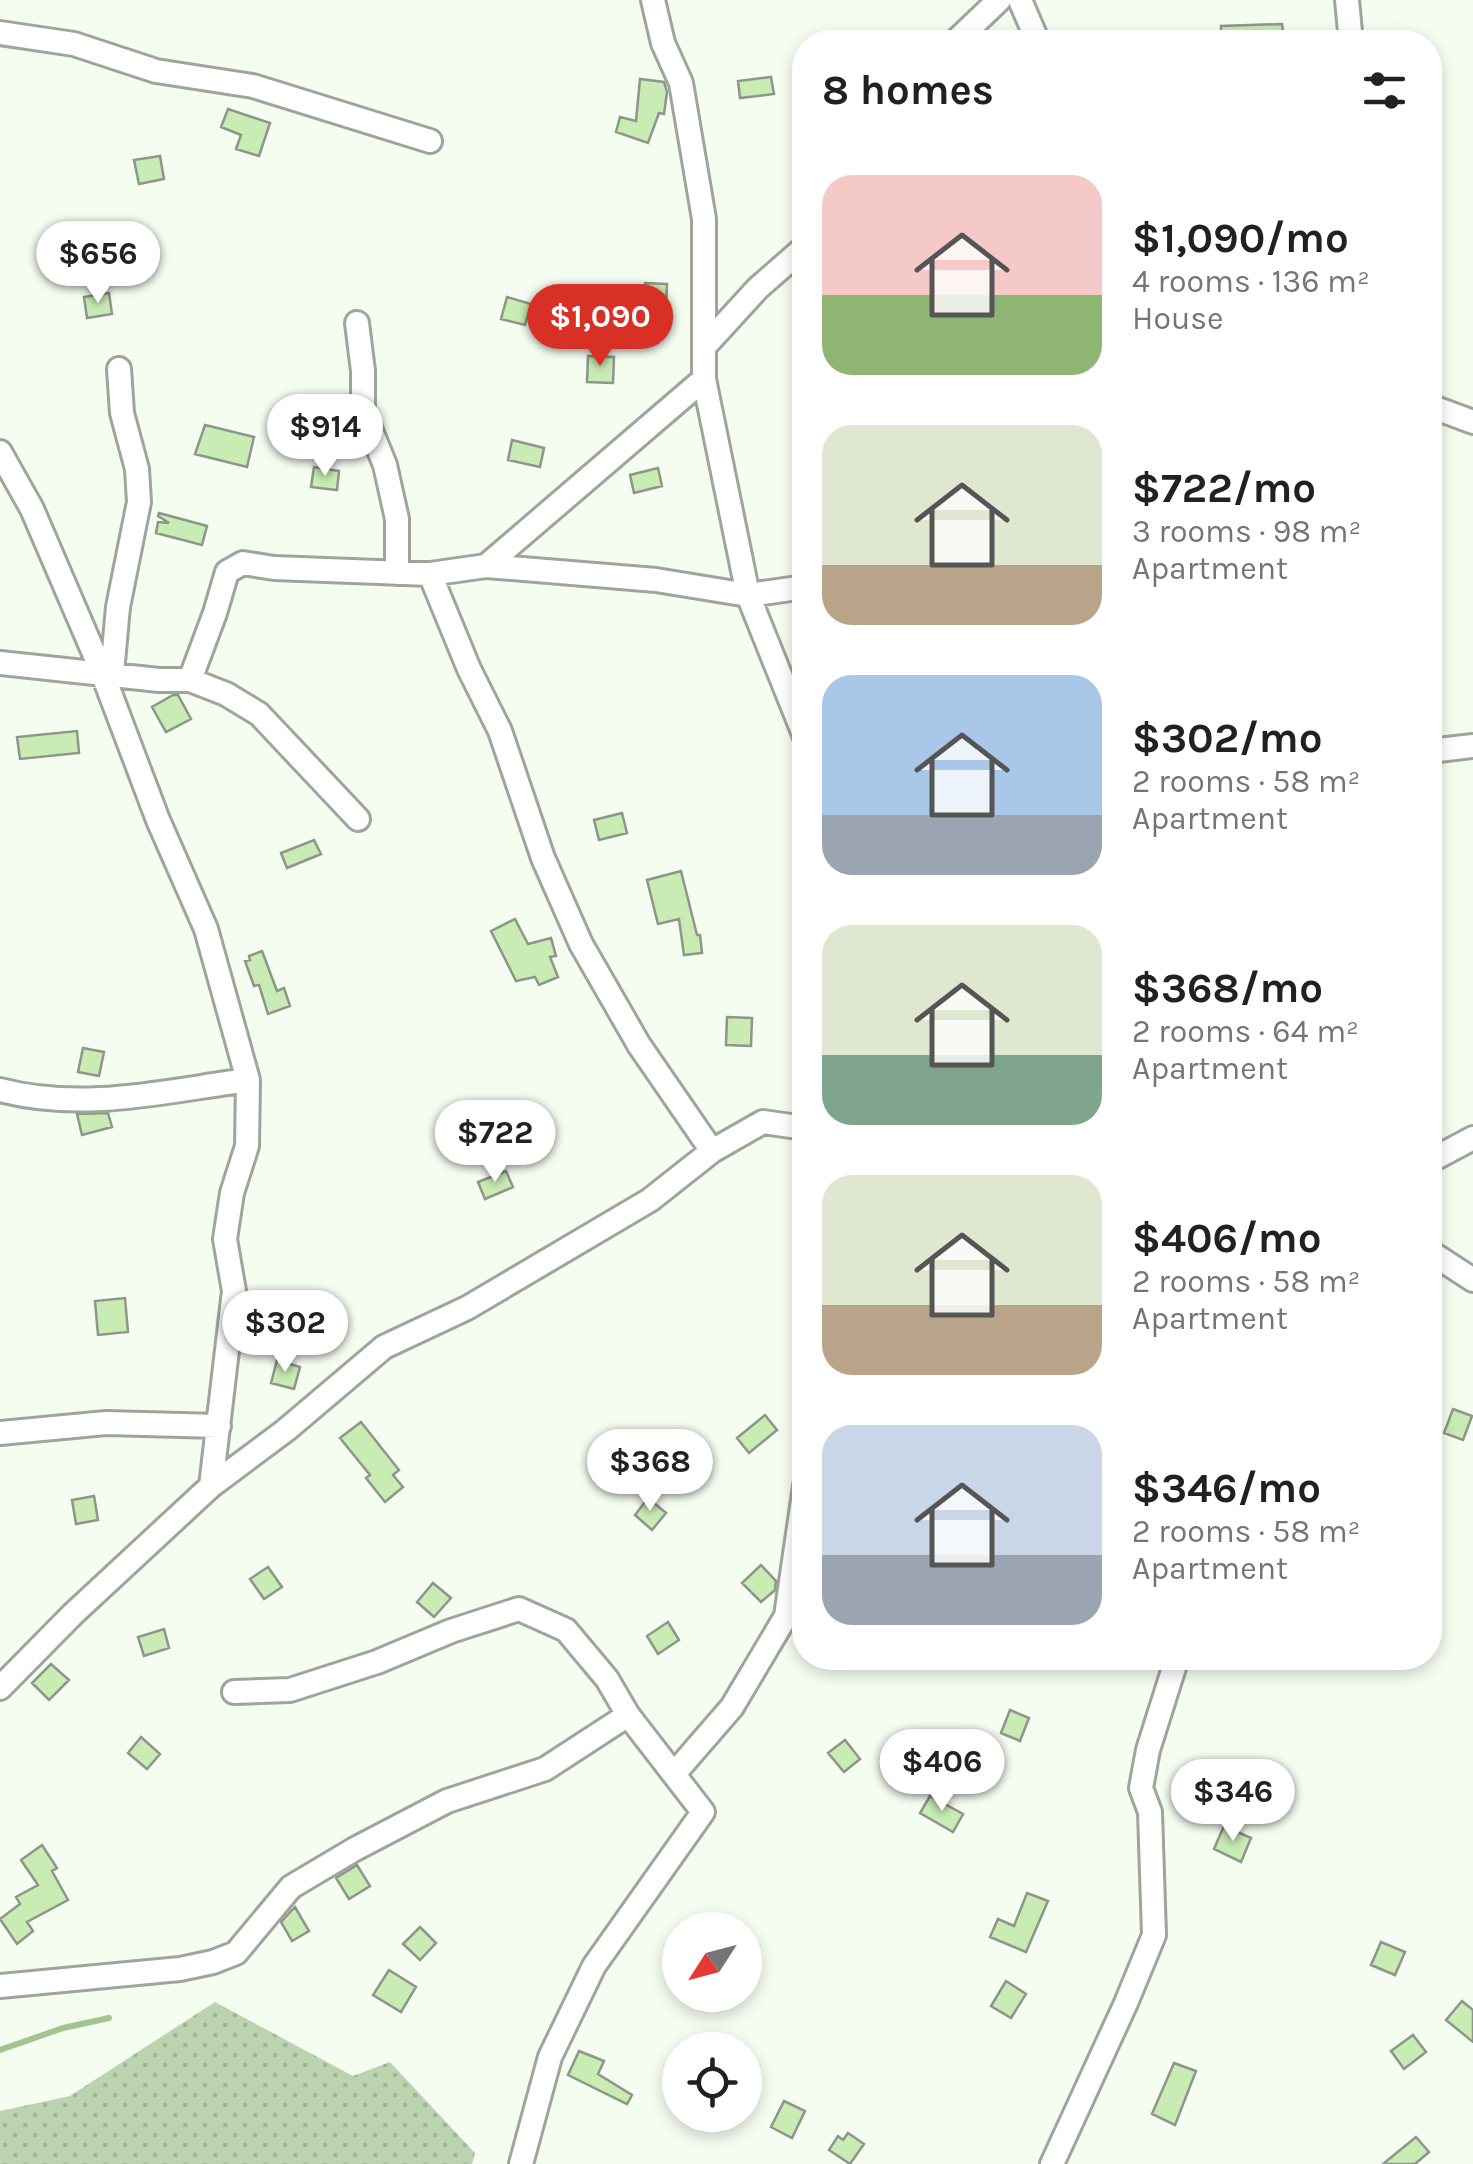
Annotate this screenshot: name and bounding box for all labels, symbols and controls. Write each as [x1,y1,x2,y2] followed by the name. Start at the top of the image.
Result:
[1357,63,1412,118] icon: filters
[822,65,994,115] text: 8 homes
[1132,213,1349,263] text: $1,090/mo
[902,215,1022,335] icon: home
[39,221,157,306] pin: $656
[58,235,138,272] text: $656
[1132,263,1370,300] text: 4 rooms · 136 m²
[519,284,681,369] pin: $1,090
[549,298,651,335] text: $1,090
[1132,300,1224,337] text: House
[266,394,384,479] pin: $914
[289,408,361,445] text: $914
[1132,463,1316,513] text: $722/mo
[902,465,1022,585] icon: home
[1132,513,1361,550] text: 3 rooms · 98 m²
[1132,550,1288,587] text: Apartment
[1132,713,1322,763] text: $302/mo
[902,715,1022,835] icon: home
[1132,763,1360,800] text: 2 rooms · 58 m²
[1132,800,1288,837] text: Apartment
[1132,963,1323,1013] text: $368/mo
[902,965,1022,1085] icon: home
[1132,1013,1359,1050] text: 2 rooms · 64 m²
[1132,1050,1288,1087] text: Apartment
[436,1100,554,1185] pin: $722
[457,1114,533,1151] text: $722
[1132,1213,1321,1263] text: $406/mo
[902,1215,1022,1335] icon: home
[1132,1263,1360,1300] text: 2 rooms · 58 m²
[226,1290,344,1375] pin: $302
[1132,1300,1288,1337] text: Apartment
[244,1304,326,1341] text: $302
[591,1429,709,1514] pin: $368
[609,1443,691,1480] text: $368
[1132,1463,1321,1513] text: $346/mo
[902,1465,1022,1585] icon: home
[1132,1513,1360,1550] text: 2 rooms · 58 m²
[1132,1550,1288,1587] text: Apartment
[883,1729,1001,1814] pin: $406
[902,1743,982,1780] text: $406
[1174,1759,1292,1844] pin: $346
[1193,1773,1273,1810] text: $346
[662,1912,762,2012] north arrow
[662,1912,762,2132] map controls
[662,2032,762,2132] button: locate

